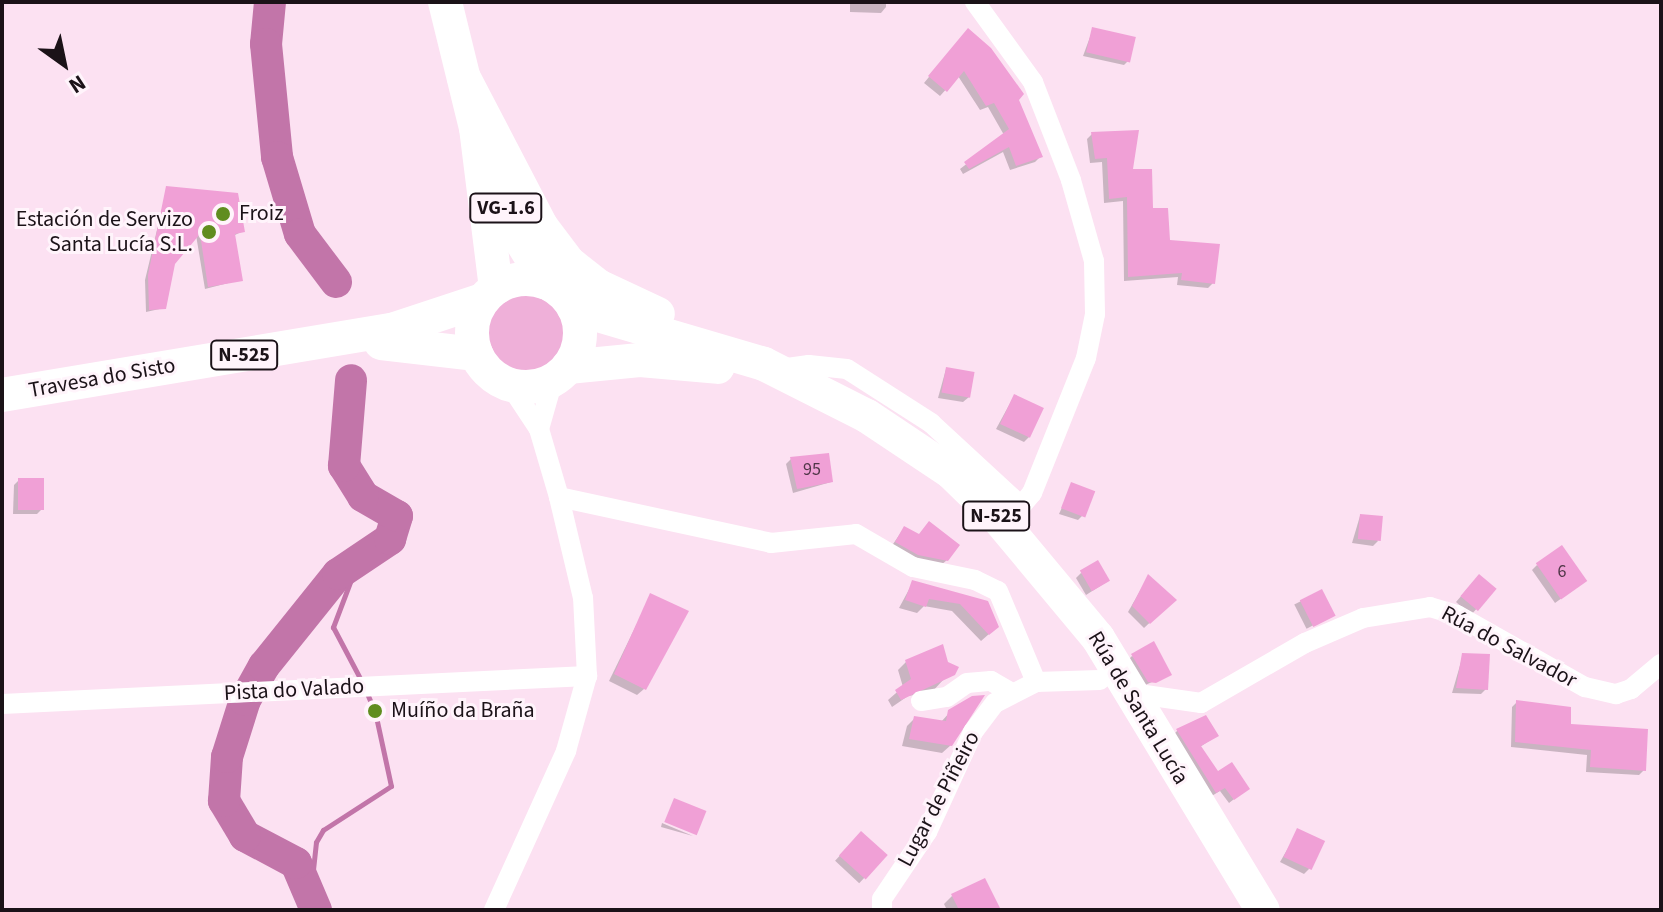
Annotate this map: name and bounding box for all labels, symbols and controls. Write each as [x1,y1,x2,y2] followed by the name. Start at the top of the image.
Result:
[24,24,104,104] north arrow
[62,67,92,102] text: N
[468,192,544,224] road number: VG-1.6
[239,201,284,227] place label: Froiz
[214,205,232,223] marker: Froiz
[16,206,193,258] place label: Estación de Servizo Santa Lucía S.L.
[200,223,218,241] marker: Estación de Servizo Santa Lucía S.L.
[210,339,278,371] road number: N-525
[27,352,177,404] street label: Travesa do Sisto
[803,459,821,481] house number: 95
[962,500,1030,532] road number: N-525
[1558,561,1566,583] house number: 6
[1437,600,1581,694] street label: Rúa do Salvador
[1082,627,1194,789] street label: Rúa de Santa Lucía
[223,673,365,707] street label: Pista do Valado
[391,698,535,724] place label: Muíño da Braña
[366,702,384,720] marker: Muíño da Braña
[892,727,986,871] street label: Lugar de Piñeiro

